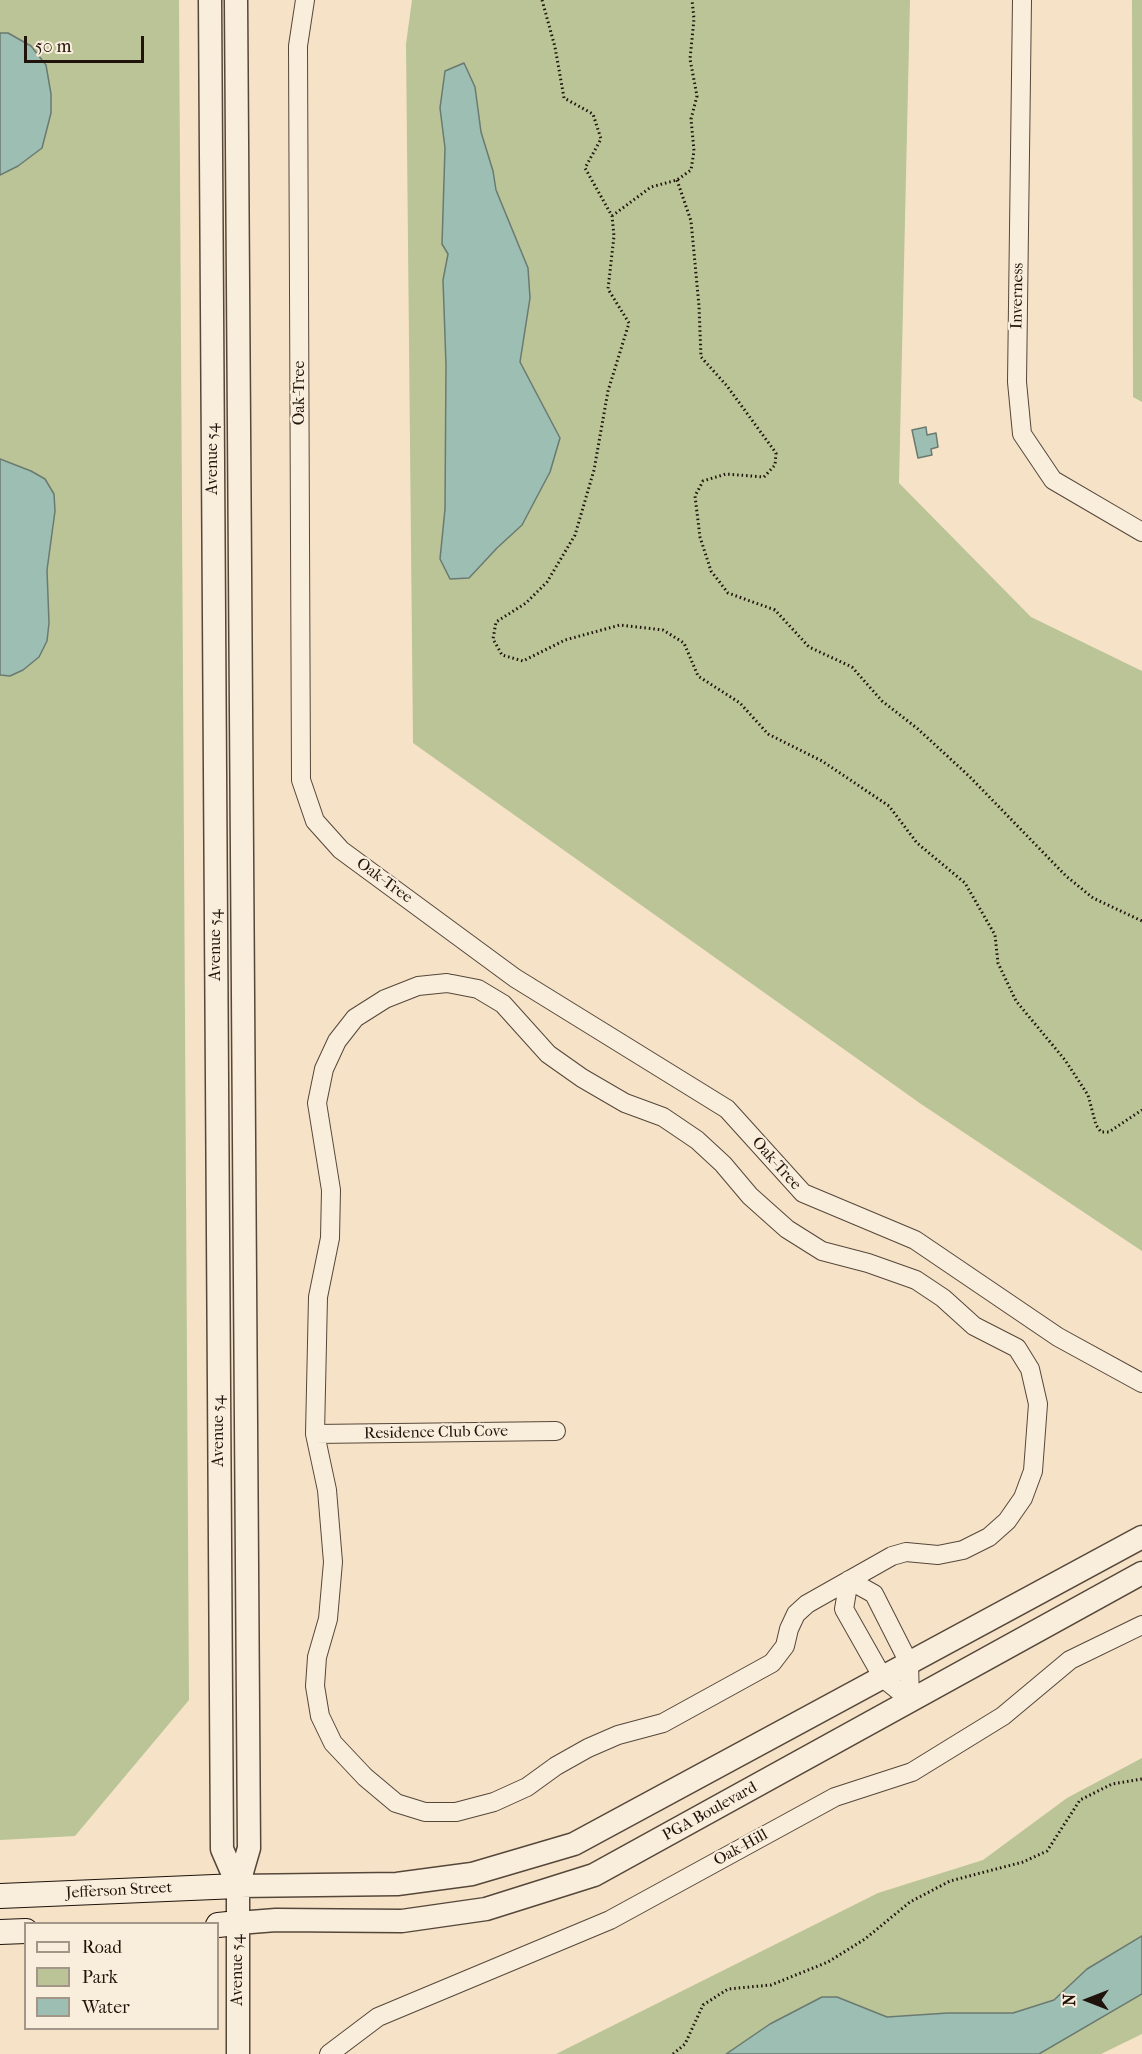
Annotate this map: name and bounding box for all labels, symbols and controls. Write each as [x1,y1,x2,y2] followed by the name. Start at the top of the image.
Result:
[27,24,147,62] scale bar
[35,36,71,57] text: 50 m
[1008,263,1028,329] street label: Inverness
[290,361,310,425] street label: Oak-Tree
[203,423,223,495] street label: Avenue 54
[352,854,416,908] street label: Oak-Tree
[206,909,226,981] street label: Avenue 54
[747,1134,805,1194] street label: Oak-Tree
[209,1395,229,1467] street label: Avenue 54
[364,1422,508,1444] street label: Residence Club Cove
[659,1778,761,1846] street label: PGA Boulevard
[711,1825,771,1871] street label: Oak-Hill
[65,1879,173,1903] street label: Jefferson Street
[24,1922,219,2030] legend
[228,1934,248,2006] street label: Avenue 54
[82,1937,122,1958] text: Road
[82,1967,118,1988] text: Park
[1058,1970,1118,2030] north arrow
[1060,1994,1079,2006] text: N
[82,1997,130,2018] text: Water

